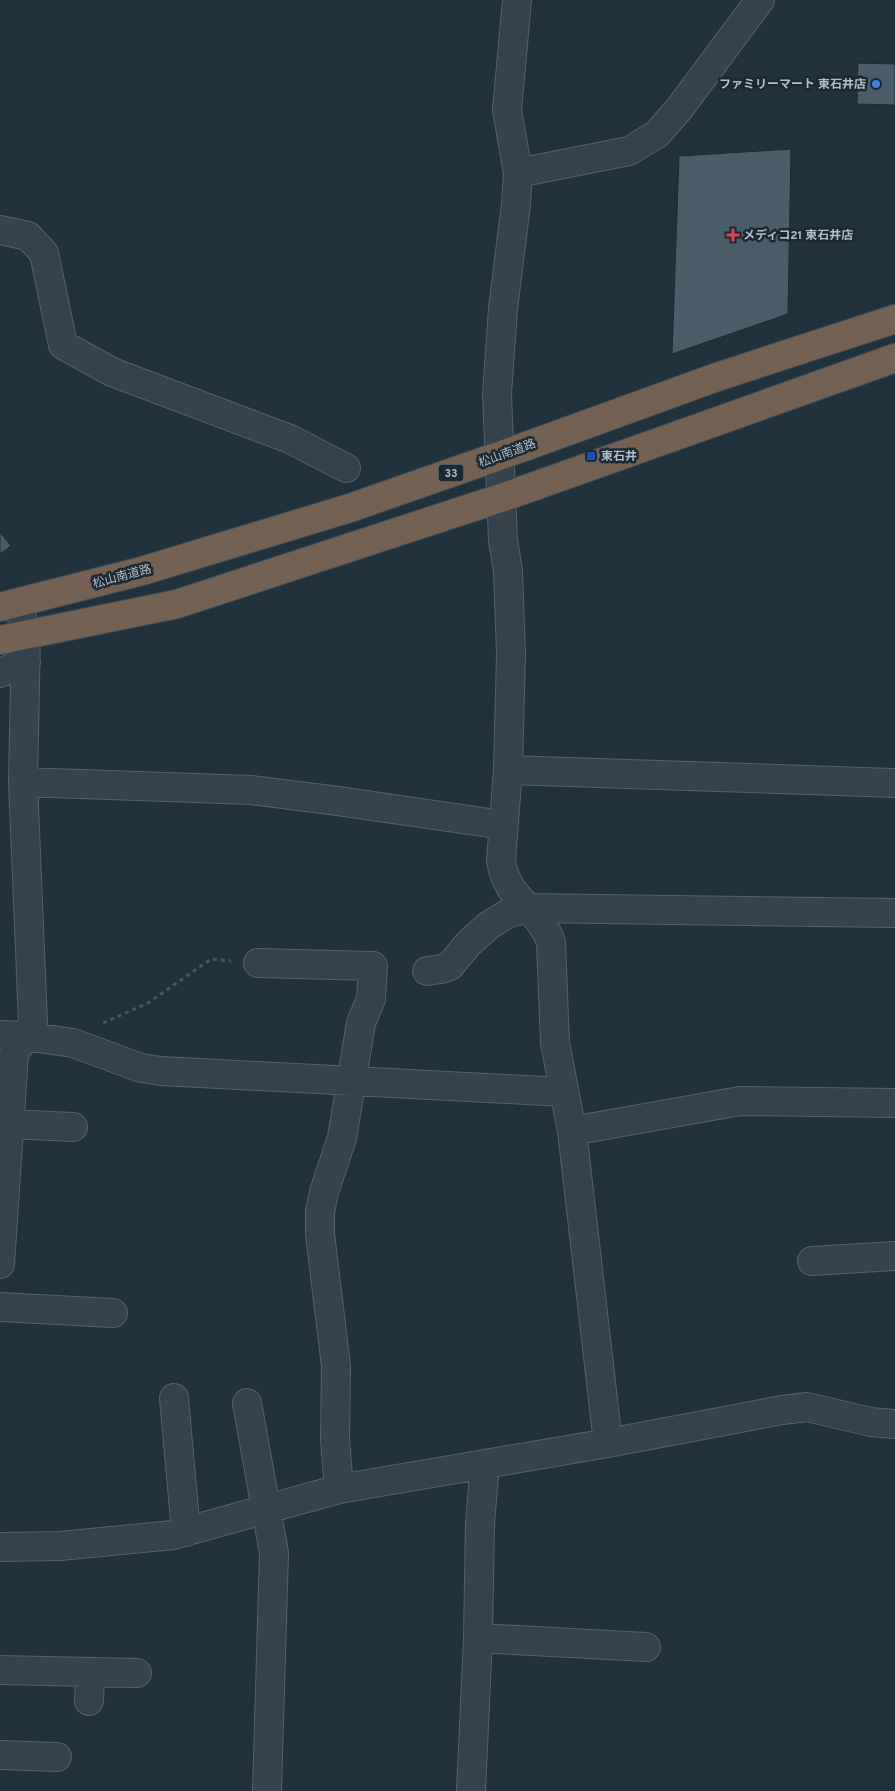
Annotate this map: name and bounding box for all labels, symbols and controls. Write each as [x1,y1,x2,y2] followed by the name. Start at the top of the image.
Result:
[719,77,866,93] place label: ファミリーマート 東石井店
[870,78,882,90] marker: ファミリーマート 東石井店
[743,228,853,244] place label: メディコ21 東石井店
[727,229,739,241] marker: メディコ21 東石井店
[476,436,538,472] street label: 松山南道路
[601,449,637,465] place label: 東石井
[585,450,597,462] marker: 東石井
[438,464,464,482] road number: 33
[91,561,153,592] street label: 松山南道路

